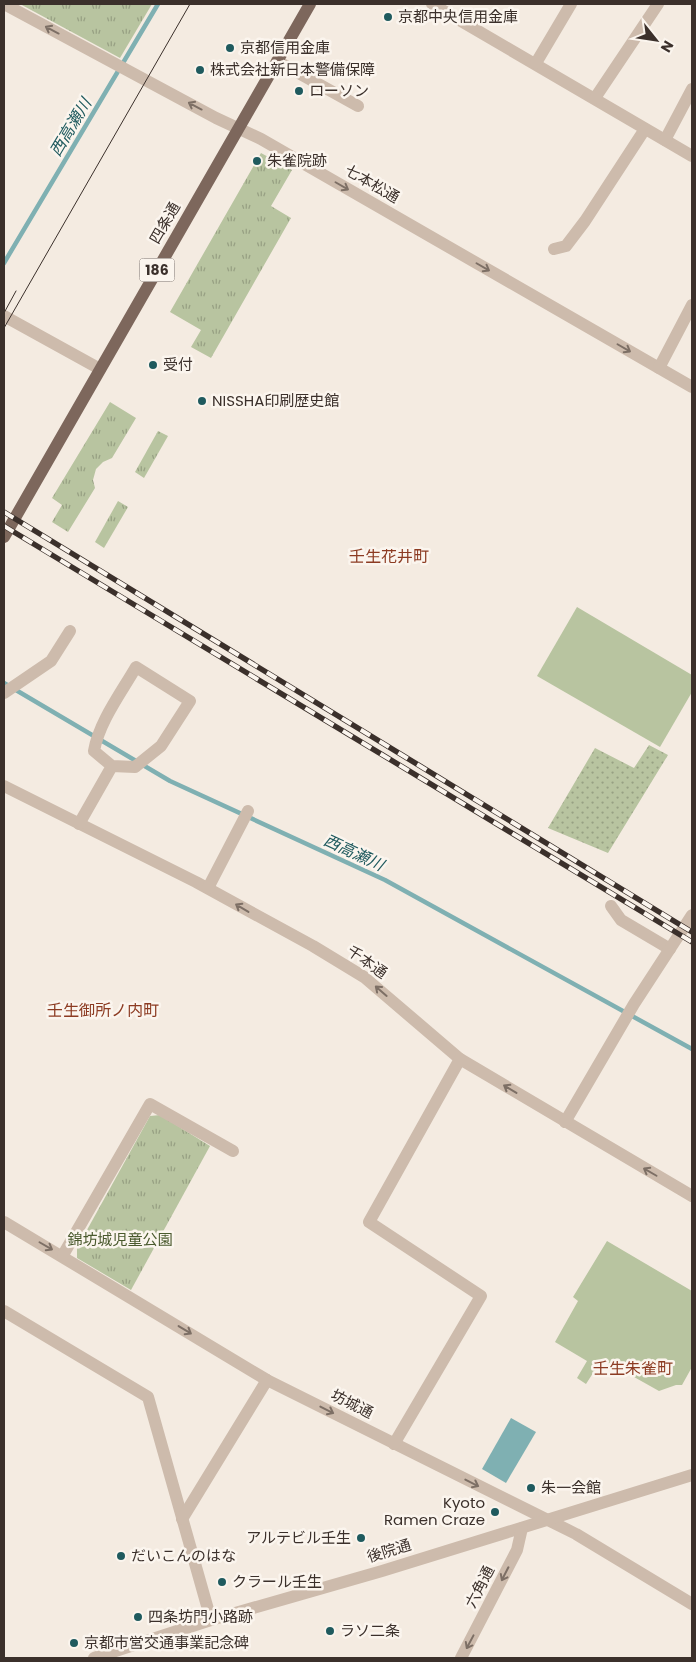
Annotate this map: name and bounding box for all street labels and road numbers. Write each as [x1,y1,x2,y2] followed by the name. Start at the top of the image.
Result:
[341,159,403,208] street label: 七本松通
[144,198,185,247] street label: 四条通
[140,258,174,282] road number: 186
[343,940,392,983] street label: 千本通
[327,1384,377,1423] street label: 坊城通
[364,1534,413,1567] street label: 後院通
[460,1562,499,1612] street label: 六角通

